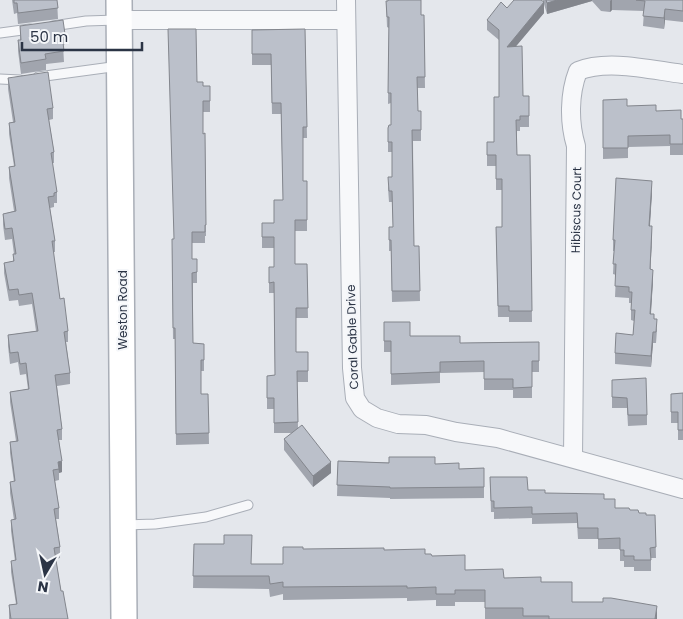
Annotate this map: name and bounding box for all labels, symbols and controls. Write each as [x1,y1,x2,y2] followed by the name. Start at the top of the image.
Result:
[22,20,142,52] scale bar
[30,26,68,47] text: 50 m
[567,167,585,253] street label: Hibiscus Court
[114,270,131,350] street label: Weston Road
[342,284,362,390] street label: Coral Gable Drive
[20,549,70,599] north arrow
[36,576,50,598] text: N

